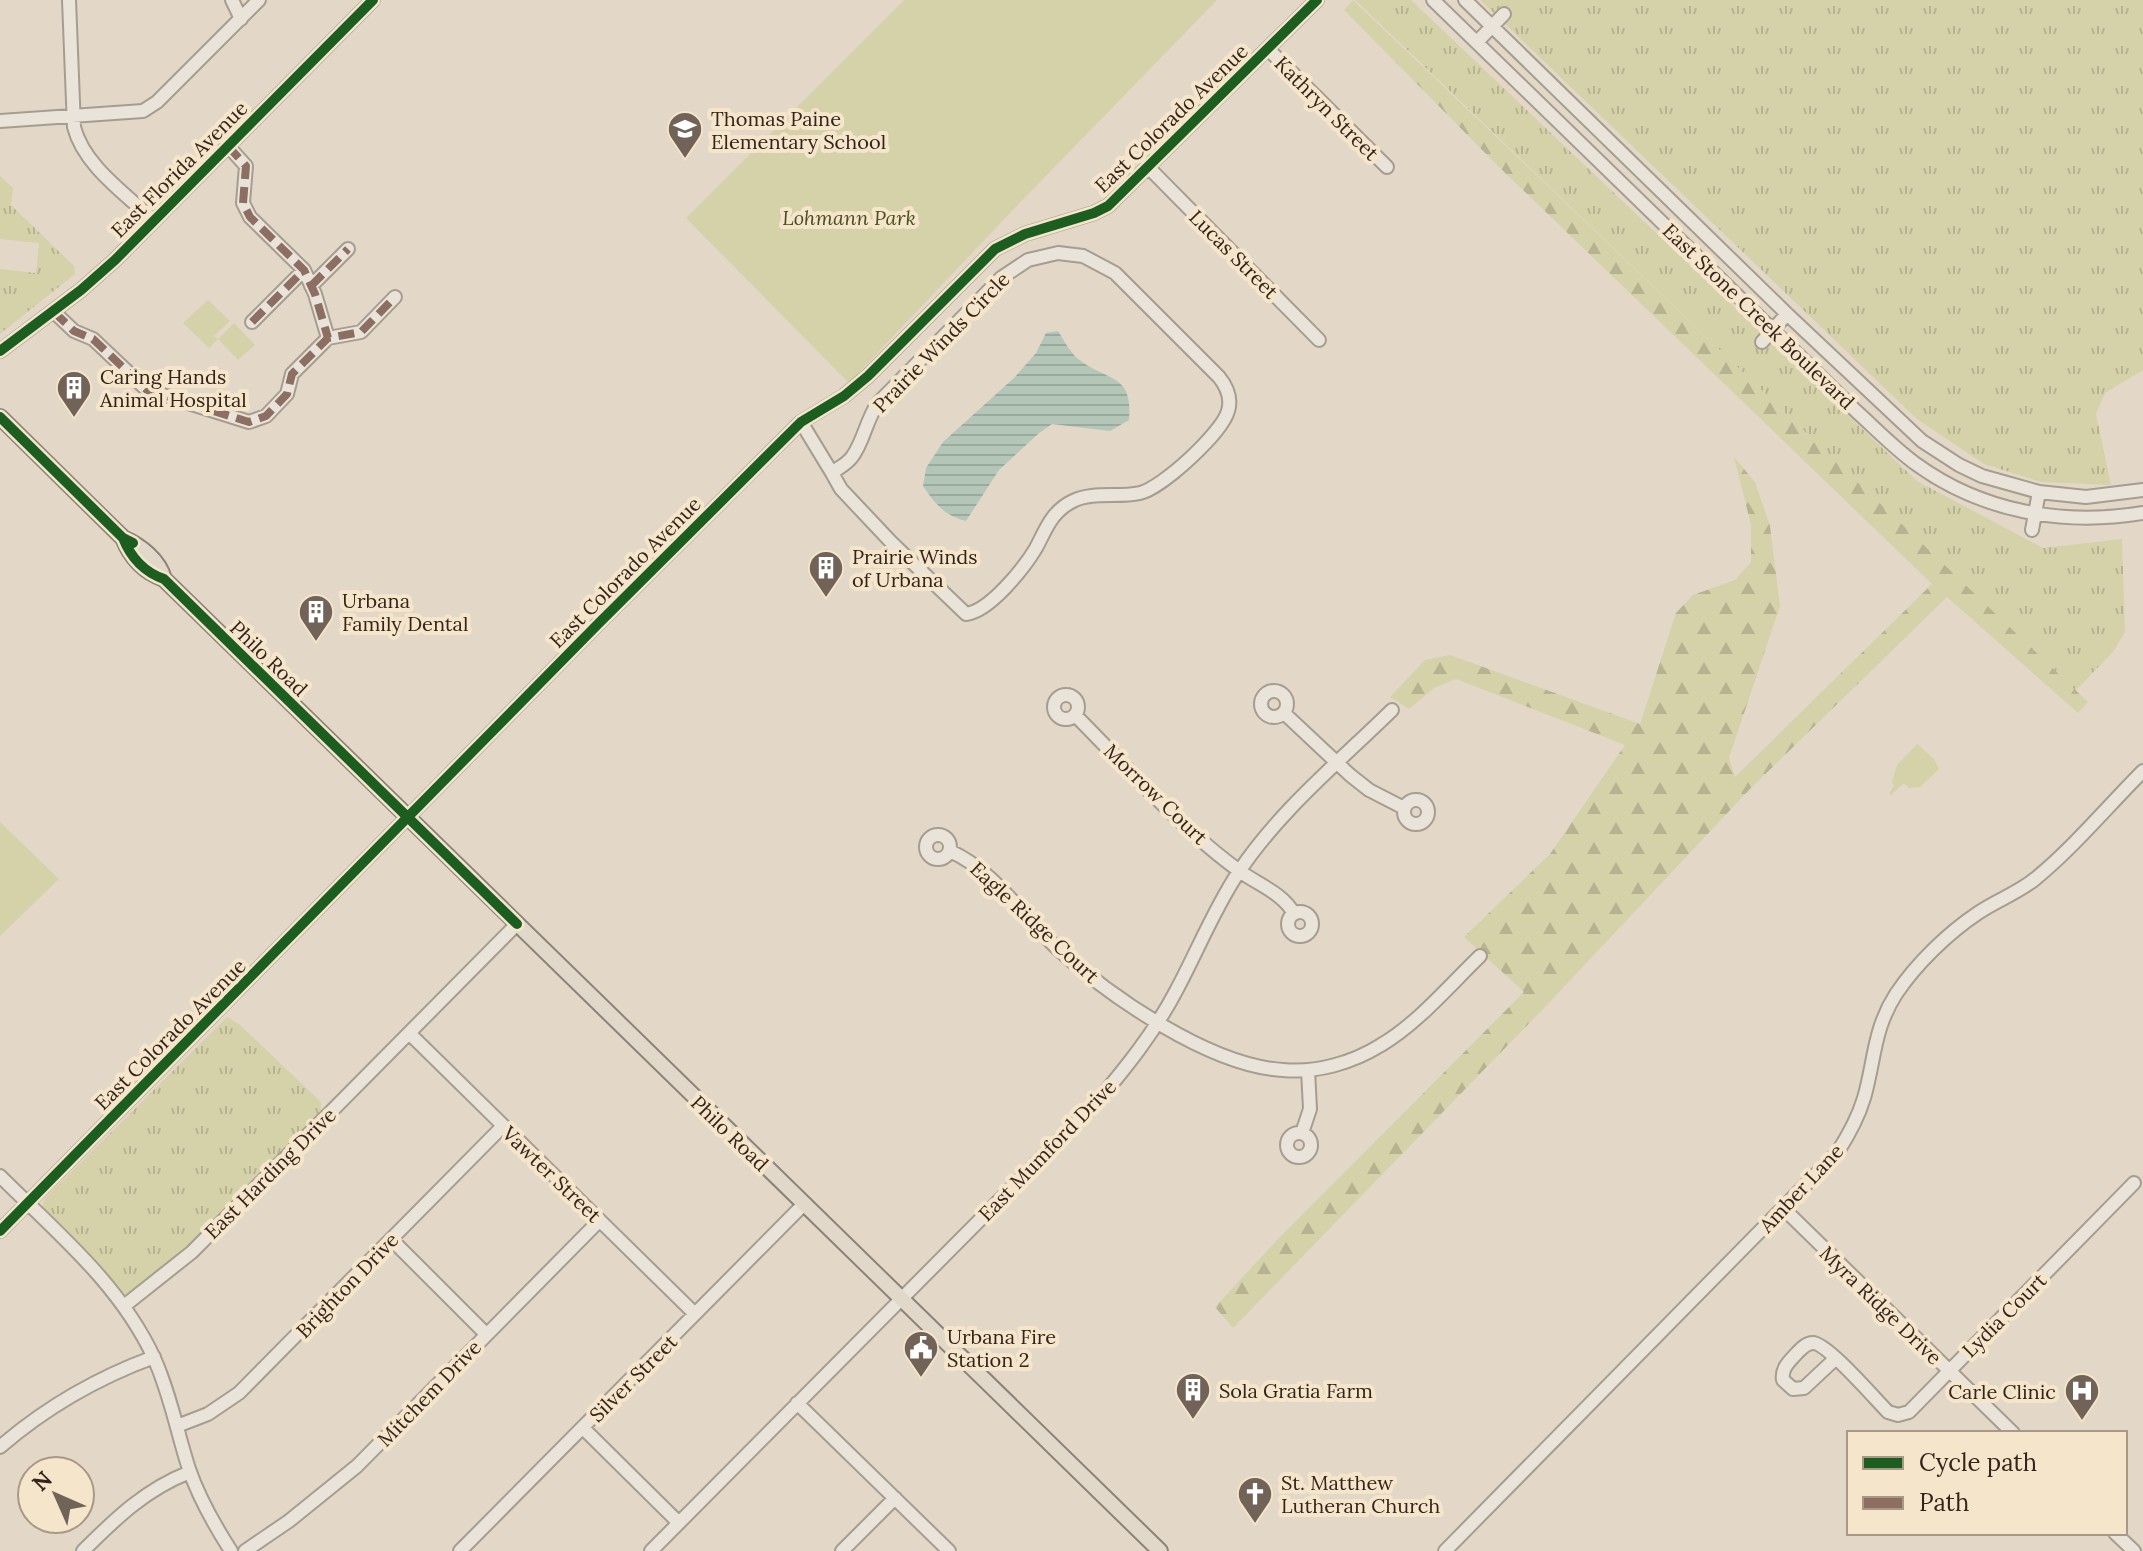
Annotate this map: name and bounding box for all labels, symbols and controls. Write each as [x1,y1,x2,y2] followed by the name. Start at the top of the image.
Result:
[1089,38,1253,198] street label: East Colorado Avenue
[1270,51,1385,166] street label: Kathryn Street
[106,95,253,242] street label: East Florida Avenue
[711,106,886,154] place label: Thomas Paine Elementary School
[666,110,704,160] school or university icon: Thomas Paine Elementary School
[1184,204,1284,304] street label: Lucas Street
[782,205,916,230] park label: Lohmann Park
[1658,218,1860,414] street label: East Stone Creek Boulevard
[867,266,1015,418] street label: Prairie Winds Circle
[99,364,247,412] place label: Caring Hands Animal Hospital
[55,369,93,419] building icon: Caring Hands Animal Hospital
[544,491,706,653] street label: East Colorado Avenue
[852,544,978,592] place label: Prairie Winds of Urbana
[807,549,845,599] building icon: Prairie Winds of Urbana
[342,588,468,636] place label: Urbana Family Dental
[297,593,335,643] building icon: Urbana Family Dental
[225,615,313,701] street label: Philo Road
[1099,738,1213,850] street label: Morrow Court
[965,856,1105,988] street label: Eagle Ridge Court
[89,953,251,1115] street label: East Colorado Avenue
[973,1074,1121,1226] street label: East Mumford Drive
[686,1090,774,1176] street label: Philo Road
[199,1102,341,1244] street label: East Harding Drive
[497,1120,607,1228] street label: Vawter Street
[1753,1138,1848,1238] street label: Amber Lane
[291,1227,404,1343] street label: Brighton Drive
[1815,1240,1947,1370] street label: Myra Ridge Drive
[1957,1268,2051,1362] street label: Lydia Court
[947,1324,1056,1372] place label: Urbana Fire Station 2
[584,1329,682,1427] street label: Silver Street
[902,1329,940,1379] public building icon: Urbana Fire Station 2
[372,1334,486,1452] street label: Mitchem Drive
[1174,1371,1212,1421] building icon: Sola Gratia Farm
[2063,1372,2101,1422] hospital icon: Carle Clinic
[1219,1378,1373,1403] place label: Sola Gratia Farm
[1948,1379,2056,1404] place label: Carle Clinic
[1847,1431,2127,1535] legend
[1919,1447,2037,1478] text: Cycle path
[16,1455,96,1535] north arrow
[26,1465,58,1497] text: N
[1281,1470,1440,1518] place label: St. Matthew Lutheran Church
[1236,1475,1274,1525] church icon: St. Matthew Lutheran Church
[1919,1487,1969,1518] text: Path

